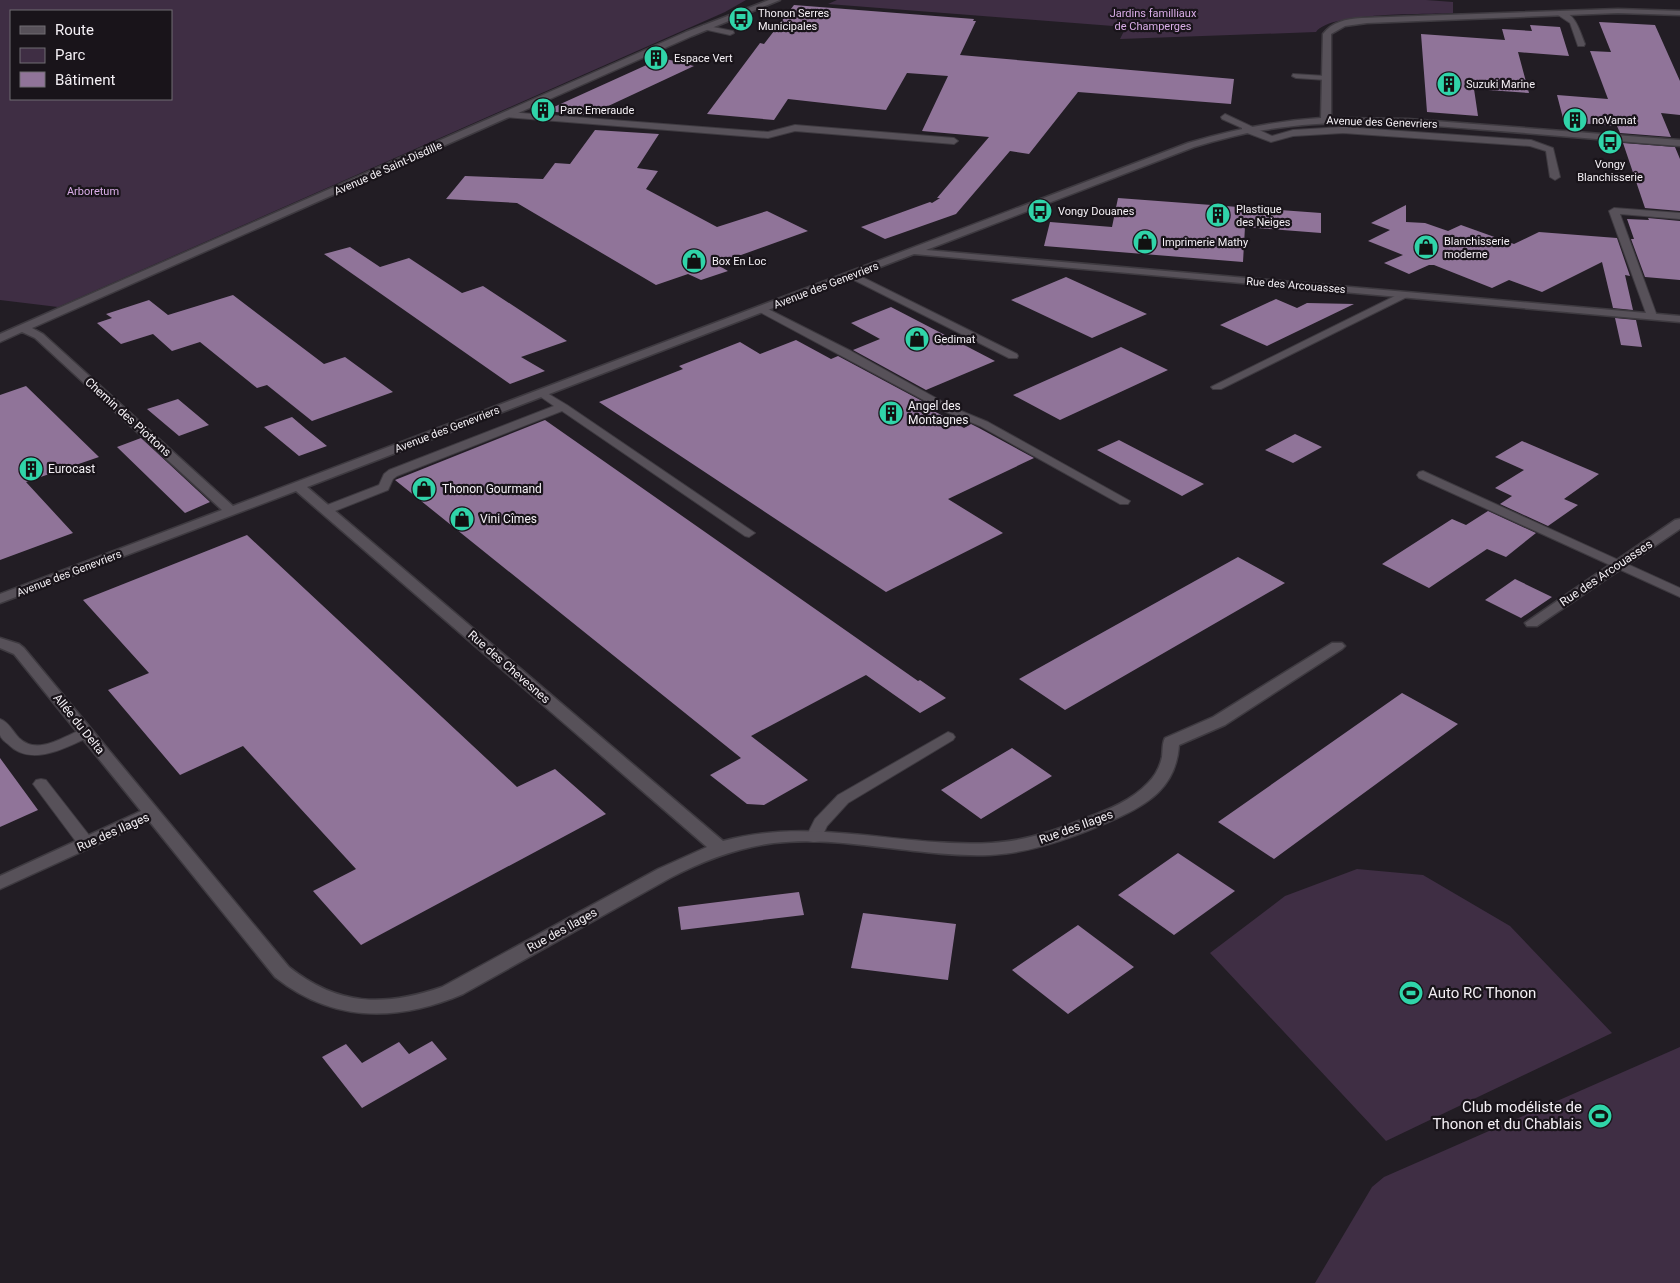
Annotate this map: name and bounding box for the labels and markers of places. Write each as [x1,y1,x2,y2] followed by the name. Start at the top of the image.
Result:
[728,6,754,32] bus stop icon: Thonon Serres Municipales
[758,7,830,33] place label: Thonon Serres Municipales
[643,45,669,71] building icon: Espace Vert
[674,52,733,65] place label: Espace Vert
[1436,71,1462,97] building icon: Suzuki Marine
[1466,78,1535,91] place label: Suzuki Marine
[530,97,556,123] building icon: Parc Emeraude
[560,104,634,117] place label: Parc Emeraude
[1562,107,1588,133] building icon: noVamat
[1592,114,1637,127] place label: noVamat
[1597,129,1623,155] bus stop icon: Vongy Blanchisserie
[1577,158,1643,184] place label: Vongy Blanchisserie
[1027,198,1053,224] bus stop icon: Vongy Douanes
[1205,202,1231,228] building icon: Plastique des Neiges
[1236,203,1291,229] place label: Plastique des Neiges
[1058,205,1135,218] place label: Vongy Douanes
[1132,229,1158,255] shop icon: Imprimerie Mathy
[1413,234,1439,260] shop icon: Blanchisserie moderne
[1444,235,1510,261] place label: Blanchisserie moderne
[1162,236,1249,249] place label: Imprimerie Mathy
[681,248,707,274] shop icon: Box En Loc
[712,255,766,268] place label: Box En Loc
[904,326,930,352] shop icon: Gedimat
[934,333,976,346] place label: Gedimat
[908,399,968,427] place label: Angel des Montagnes
[878,400,904,426] building icon: Angel des Montagnes
[18,456,44,482] building icon: Eurocast
[48,462,95,476] place label: Eurocast
[411,476,437,502] shop icon: Thonon Gourmand
[442,482,542,496] place label: Thonon Gourmand
[449,506,475,532] shop icon: Vini Cîmes
[480,512,537,526] place label: Vini Cîmes
[1398,980,1424,1006] sports icon: Auto RC Thonon
[1428,984,1536,1002] place label: Auto RC Thonon
[1433,1098,1582,1133] place label: Club modéliste de Thonon et du Chablais
[1587,1103,1613,1129] sports icon: Club modéliste de Thonon et du Chablais

